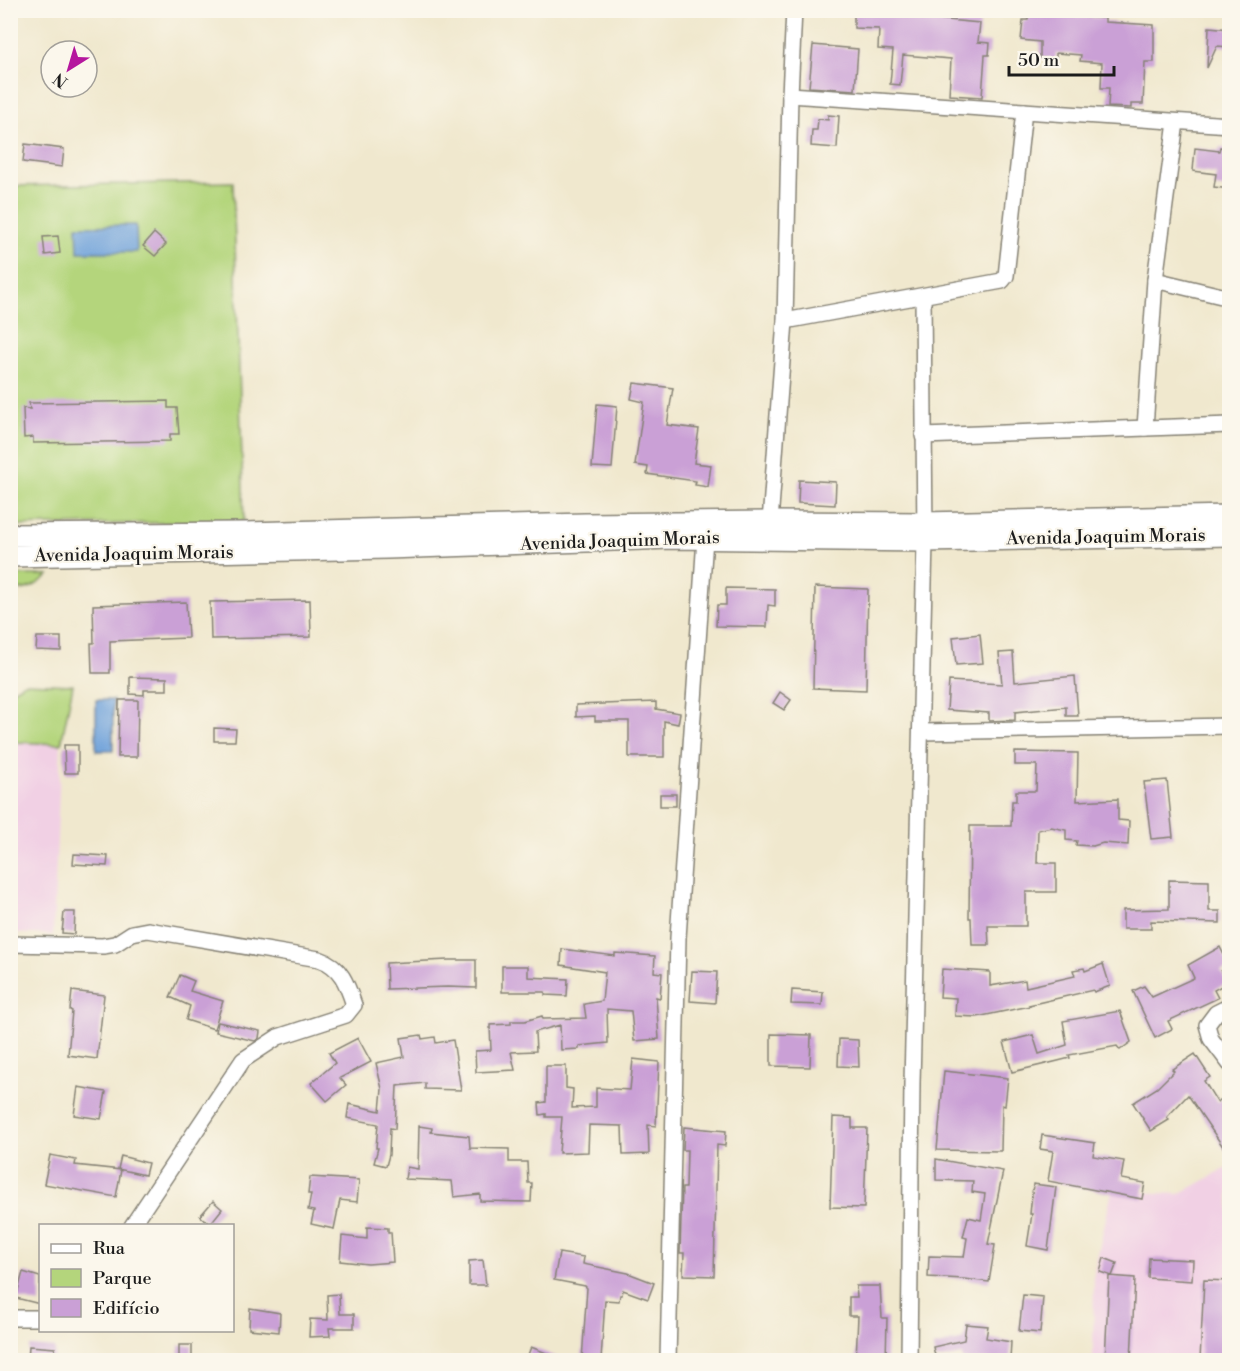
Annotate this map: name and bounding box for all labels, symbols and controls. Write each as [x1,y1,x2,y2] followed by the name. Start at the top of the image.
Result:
[39,39,99,99] north arrow
[1009,39,1114,77] scale bar
[1018,49,1060,72] text: 50 m
[49,68,72,92] text: N
[1005,524,1206,550] street label: Avenida Joaquim Morais
[519,526,720,556] street label: Avenida Joaquim Morais
[33,541,234,567] street label: Avenida Joaquim Morais
[39,1224,234,1332] legend
[93,1237,126,1260] text: Rua
[93,1267,152,1290] text: Parque
[93,1297,160,1320] text: Edifício

